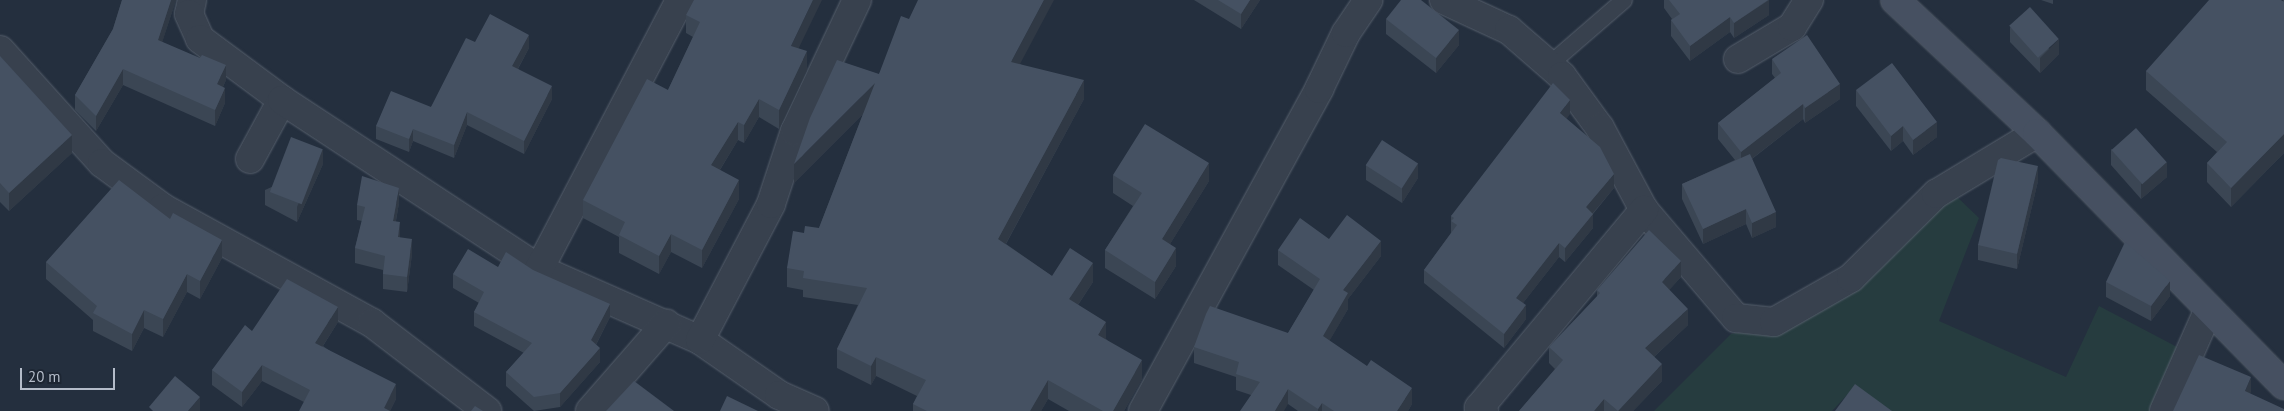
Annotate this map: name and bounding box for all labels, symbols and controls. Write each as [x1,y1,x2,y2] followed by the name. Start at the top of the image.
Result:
[22,358,118,390] scale bar
[28,367,61,386] text: 20 m

